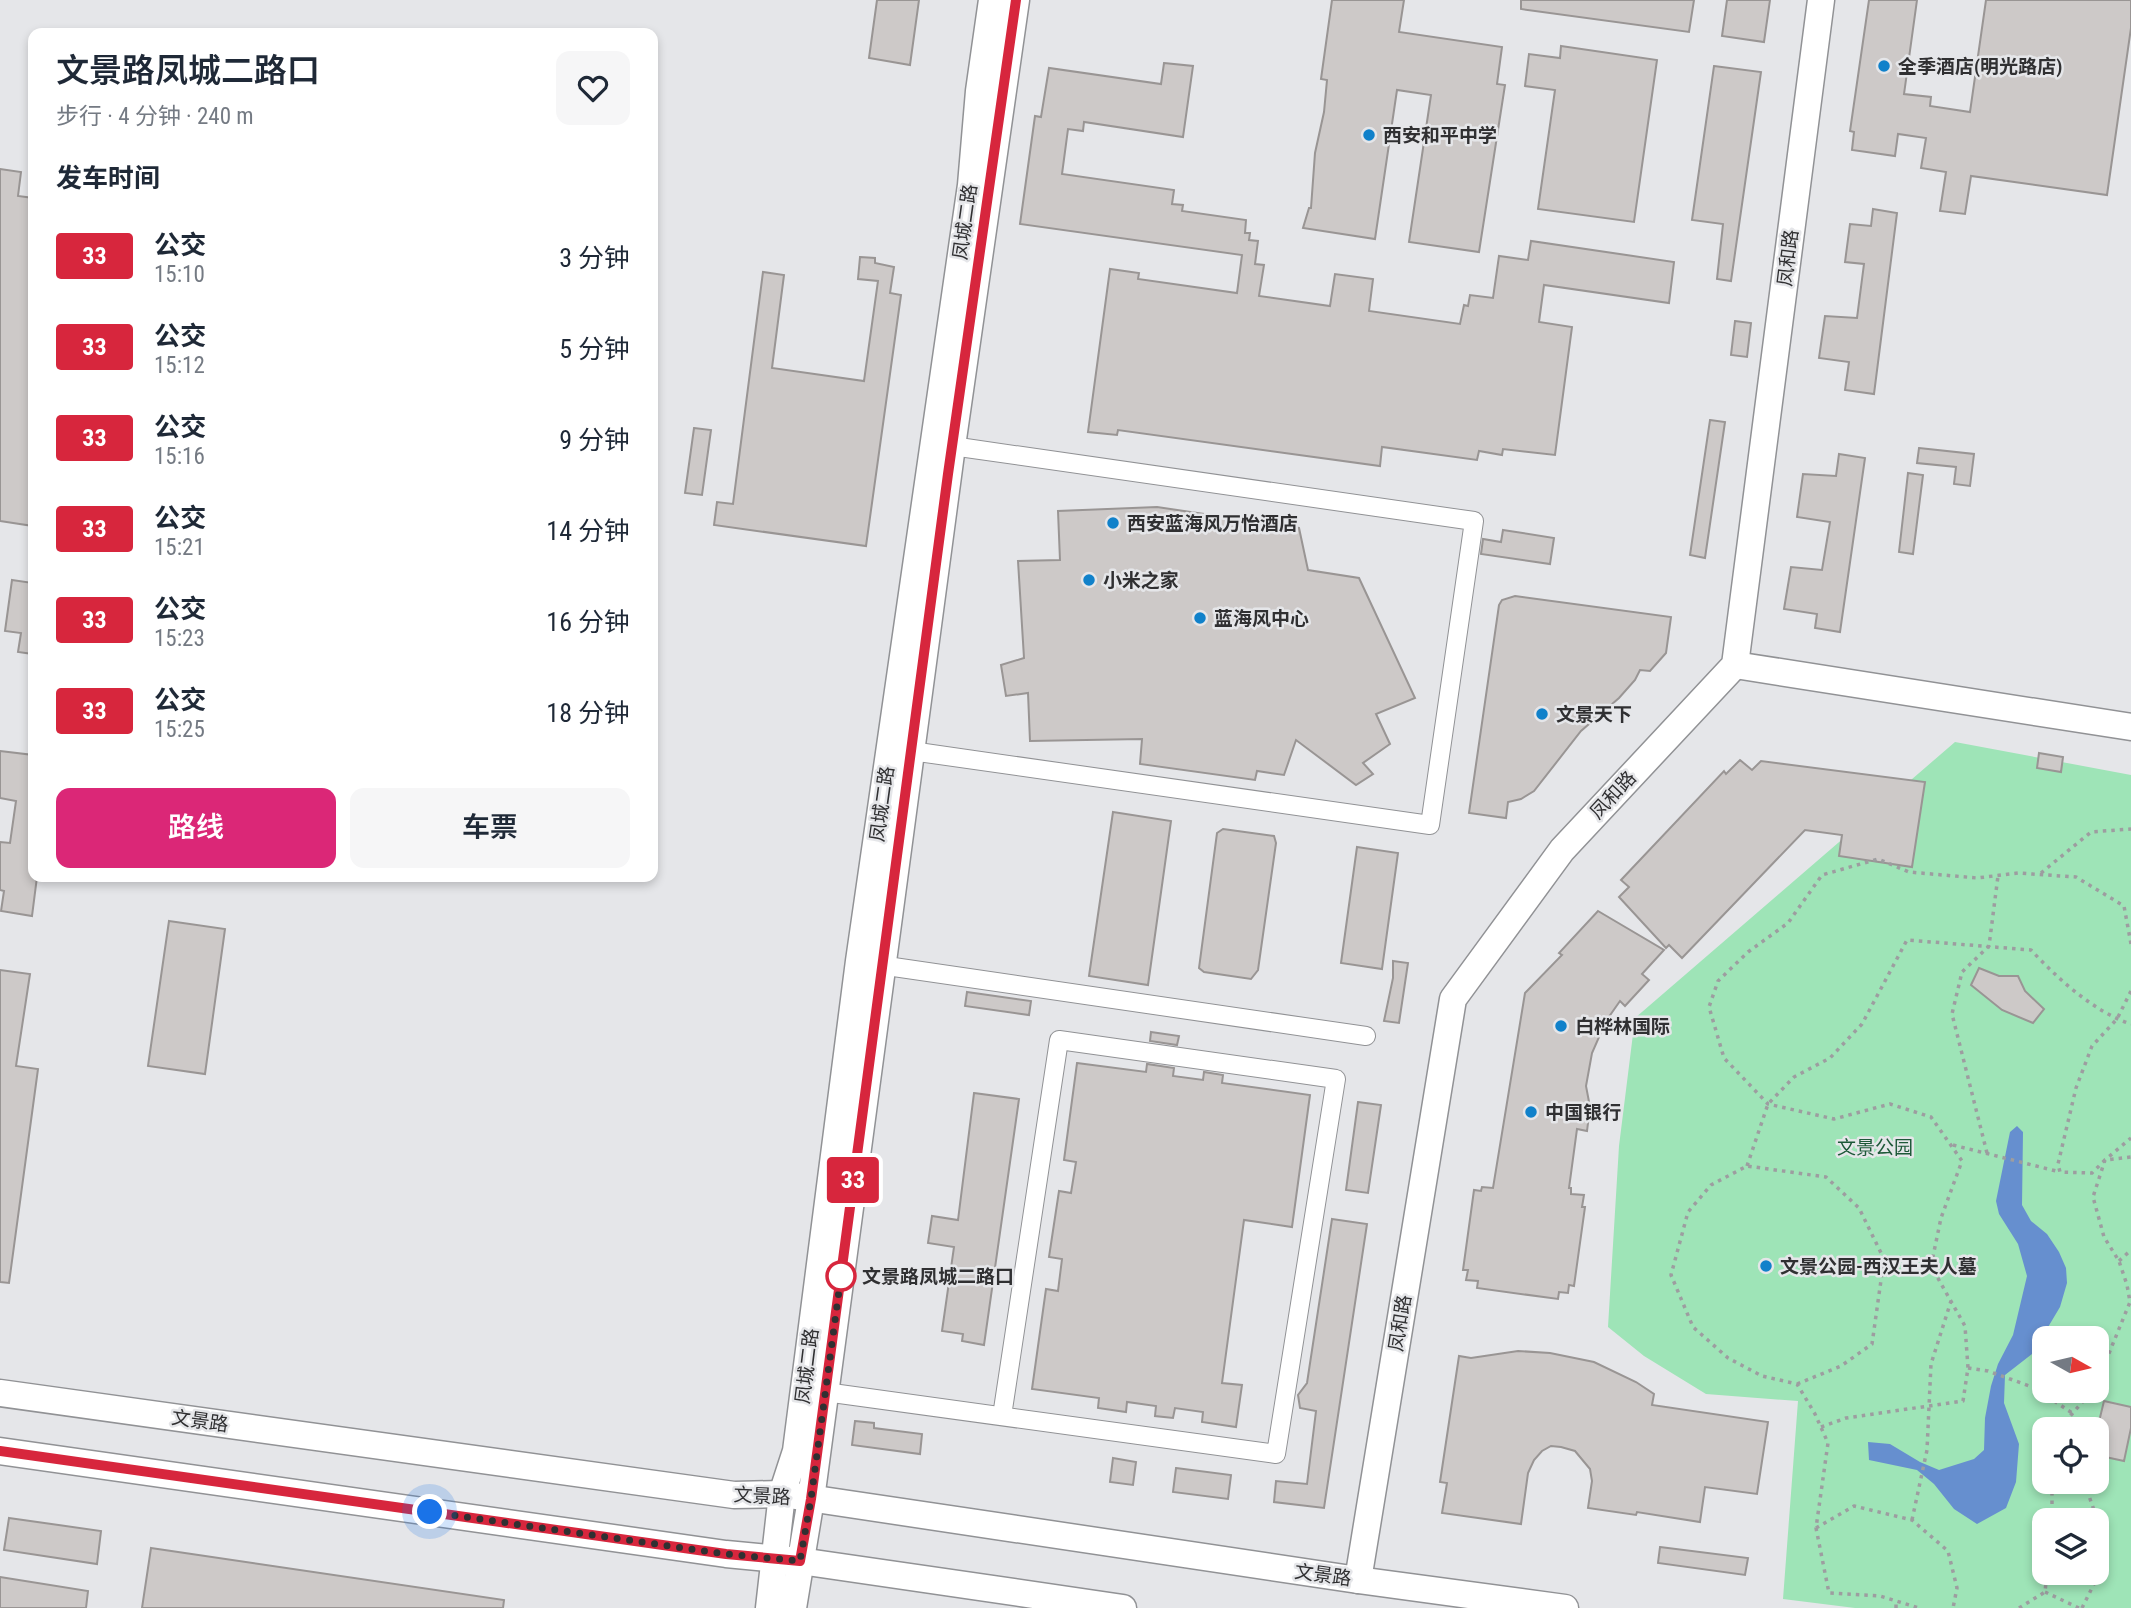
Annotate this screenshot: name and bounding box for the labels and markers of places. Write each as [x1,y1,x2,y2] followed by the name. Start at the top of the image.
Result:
[1898,55,2062,78] place label: 全季酒店(明光路店)
[1876,58,1892,74] marker: 全季酒店(明光路店)
[1383,124,1497,147] place label: 西安和平中学
[1361,127,1377,143] marker: 西安和平中学
[1127,512,1298,535] place label: 西安蓝海风万怡酒店
[1105,515,1121,531] marker: 西安蓝海风万怡酒店
[1103,569,1179,592] place label: 小米之家
[1081,572,1097,588] marker: 小米之家
[1214,607,1309,630] place label: 蓝海风中心
[1192,610,1208,626] marker: 蓝海风中心
[1556,703,1632,726] place label: 文景天下
[1534,706,1550,722] marker: 文景天下
[1575,1015,1670,1038] place label: 白桦林国际
[1553,1018,1569,1034] marker: 白桦林国际
[1545,1101,1621,1124] place label: 中国银行
[1523,1104,1539,1120] marker: 中国银行
[1780,1255,1977,1278] place label: 文景公园-西汉王夫人墓
[1758,1258,1774,1274] marker: 文景公园-西汉王夫人墓
[826,1261,856,1291] marker: 文景路凤城二路口
[862,1265,1014,1288] place label: 文景路凤城二路口

